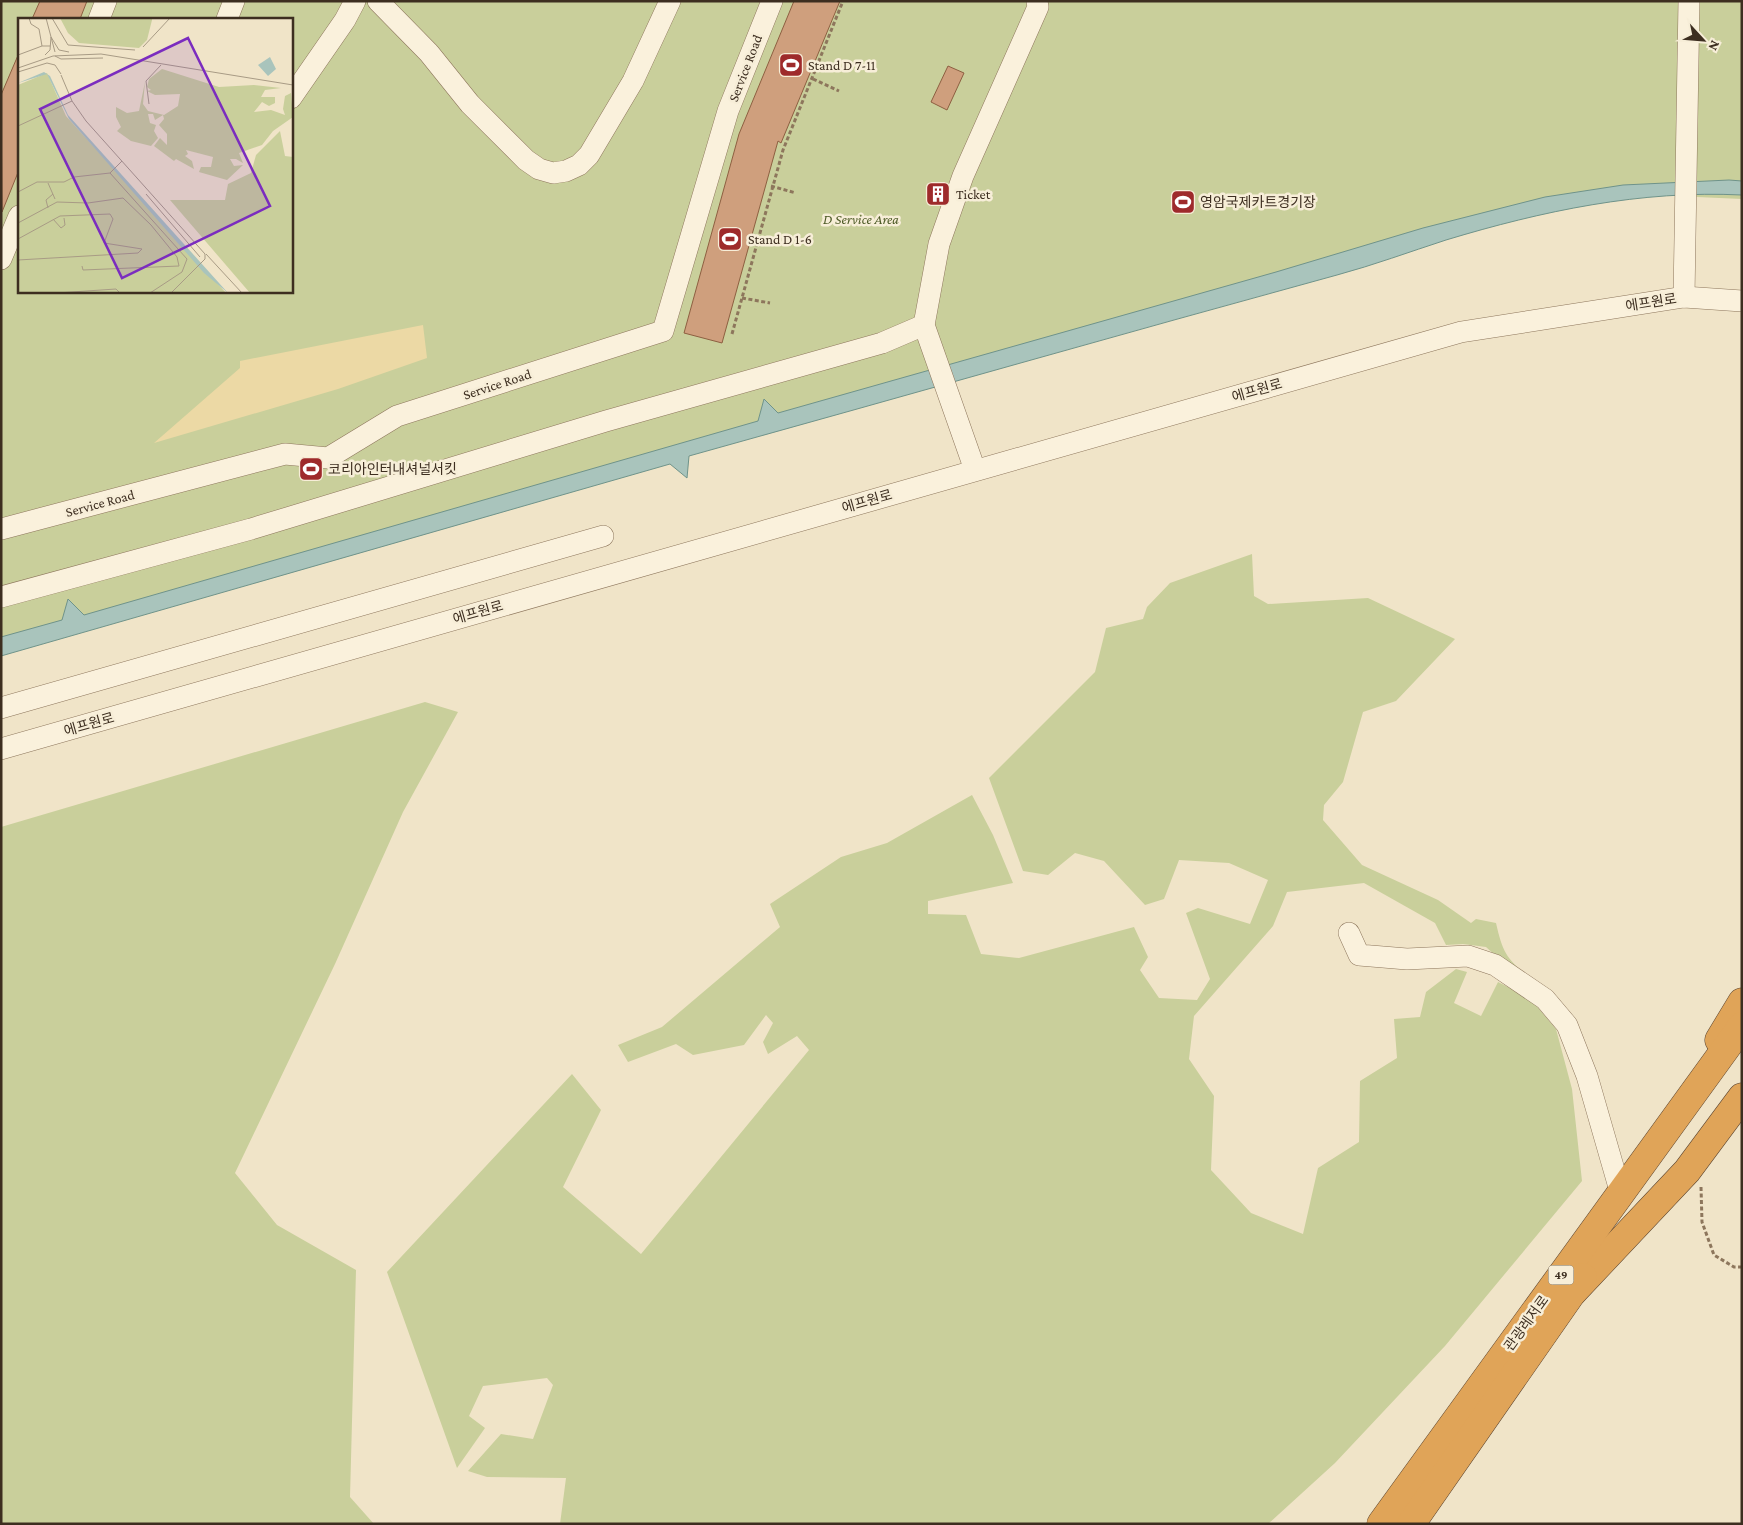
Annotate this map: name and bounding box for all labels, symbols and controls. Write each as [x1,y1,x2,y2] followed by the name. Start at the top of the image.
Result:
[1678,15,1728,65] north arrow
[18,18,292,292] inset map
[725,32,765,104] street label: Service Road
[1705,38,1724,54] text: N
[778,52,804,78] sports icon: Stand D 7-11
[808,57,876,73] place label: Stand D 7-11
[925,181,951,207] building icon: Ticket
[956,186,991,202] place label: Ticket
[1170,189,1196,215] sports icon: 영암국제카트경기장
[1200,194,1316,210] place label: 영암국제카트경기장
[823,211,899,227] park label: D Service Area
[717,226,743,252] sports icon: Stand D 1-6
[748,231,812,247] place label: Stand D 1-6
[1624,290,1678,314] street label: 에프원로
[461,365,534,403] street label: Service Road
[1230,375,1284,405] street label: 에프원로
[298,456,324,482] sports icon: 코리아인터내셔널서킷
[328,461,457,477] place label: 코리아인터내셔널서킷
[64,486,137,520] street label: Service Road
[840,486,894,516] street label: 에프원로
[451,597,505,627] street label: 에프원로
[62,709,116,739] street label: 에프원로
[1548,1266,1574,1284] road number: 49
[1501,1292,1551,1354] street label: 관광레저로

